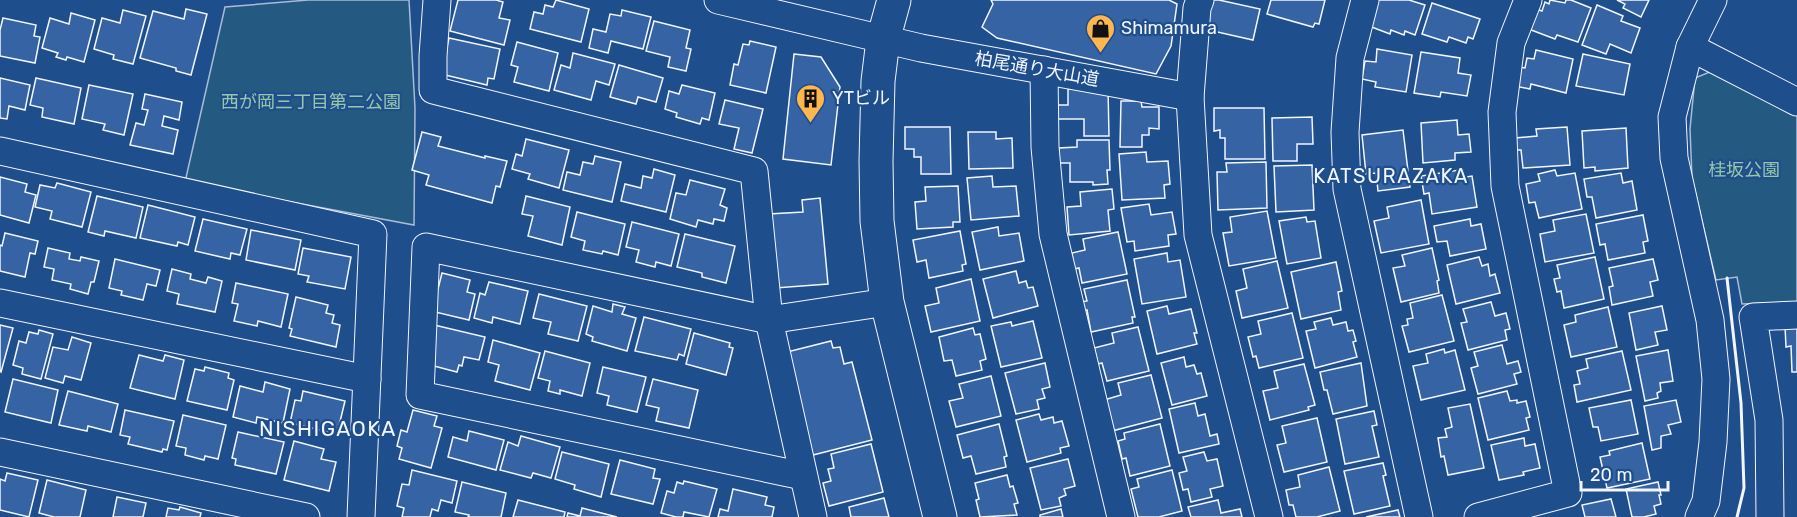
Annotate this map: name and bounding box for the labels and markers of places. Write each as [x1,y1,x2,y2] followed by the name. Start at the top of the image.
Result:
[1084,12,1116,54] shop icon: Shimamura
[1121,17,1217,39] place label: Shimamura
[795,82,827,124] building icon: YTビル
[832,87,890,109] place label: YTビル

